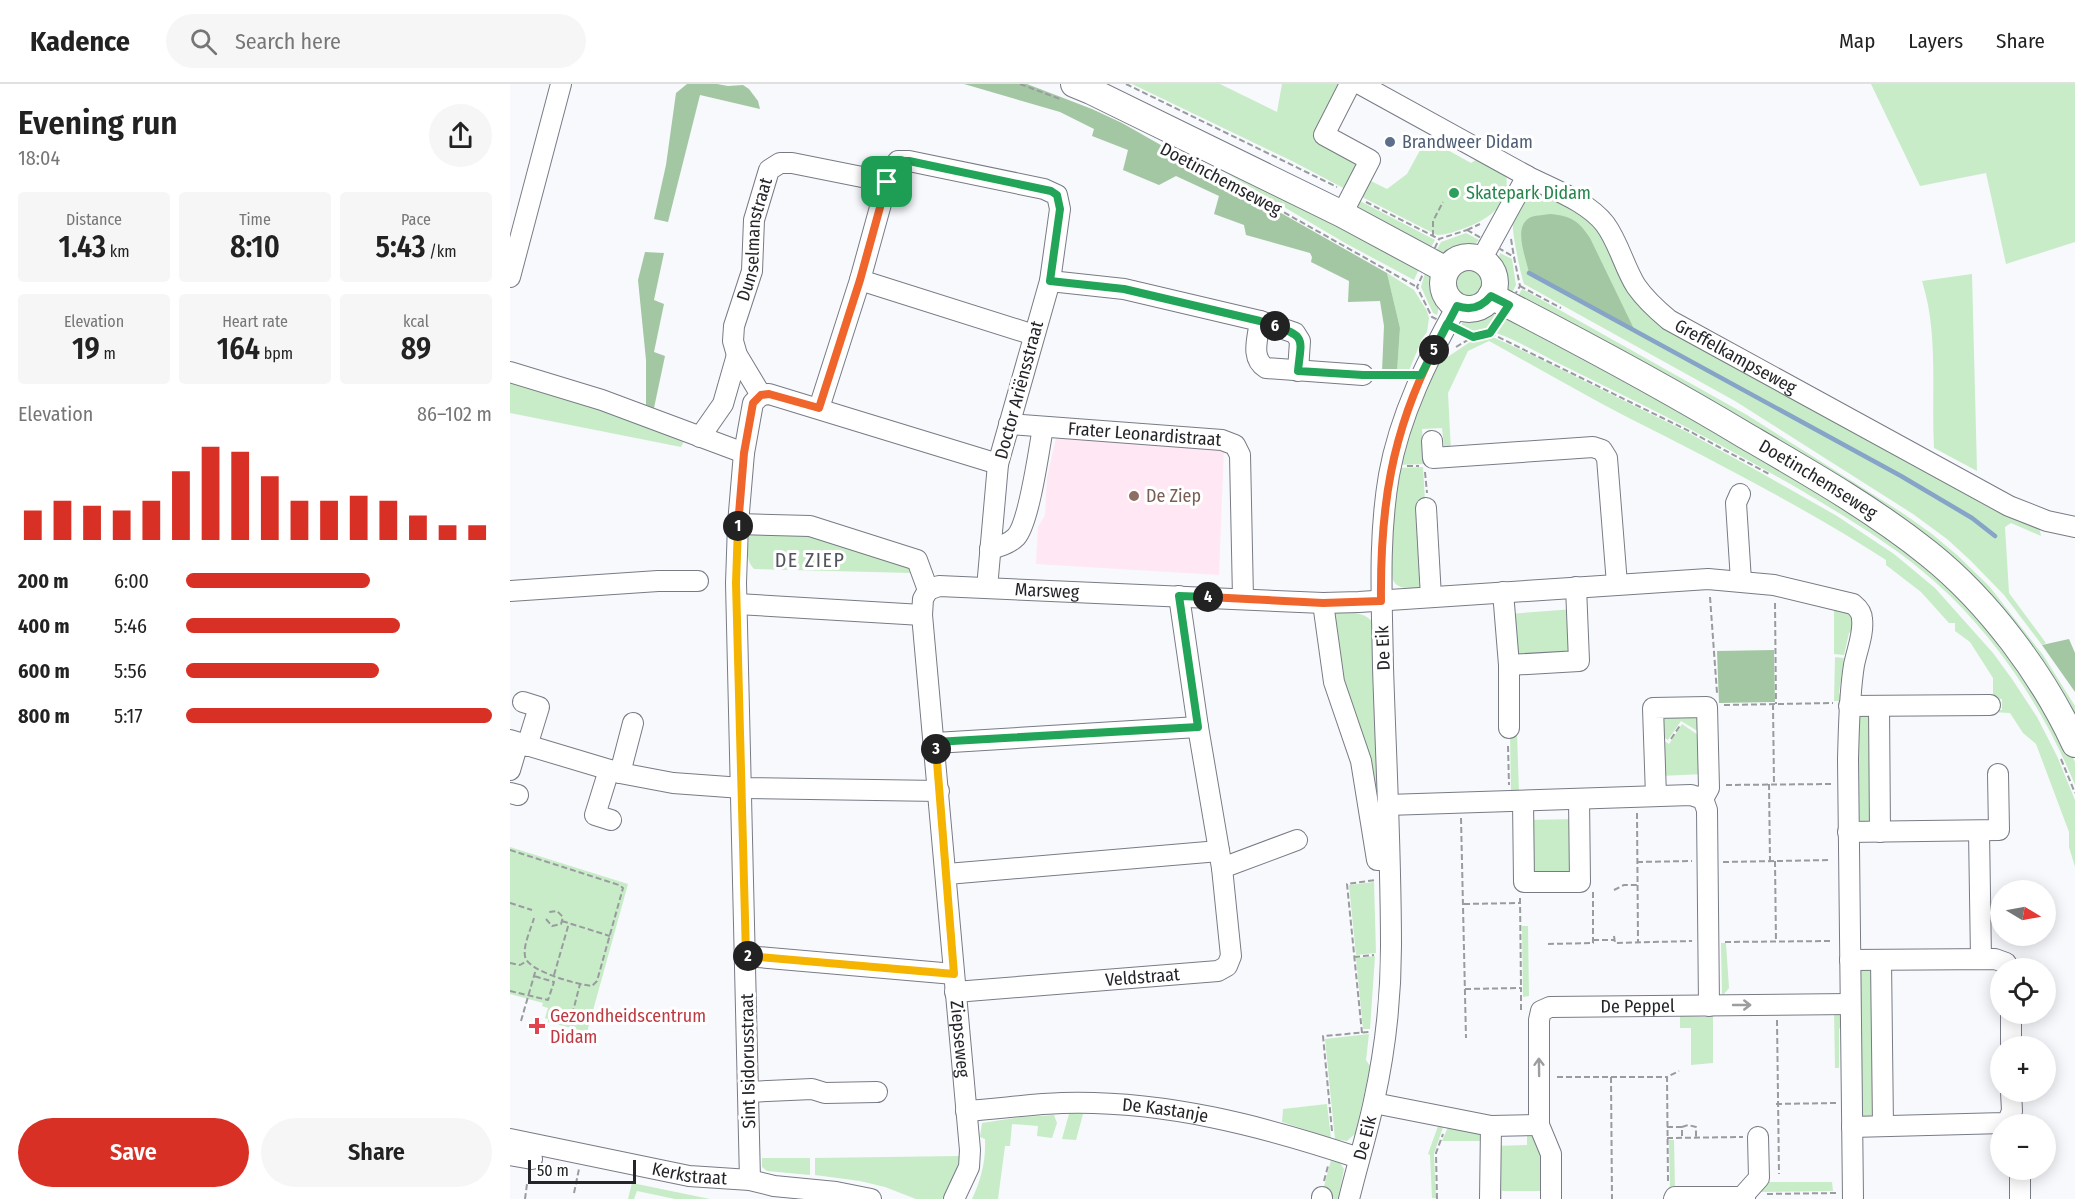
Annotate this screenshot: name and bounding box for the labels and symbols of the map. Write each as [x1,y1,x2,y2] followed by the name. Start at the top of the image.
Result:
[1402,131,1533,153] place label: Brandweer Didam
[1383,135,1397,149] marker: Brandweer Didam
[1157,138,1286,221] street label: Doetinchemseweg
[861,156,912,207] pin
[732,175,777,304] street label: Dunselmanstraat
[1466,182,1591,204] place label: Skatepark Didam
[1447,186,1461,200] marker: Skatepark Didam
[1260,311,1290,341] pin: 6
[1671,314,1801,399] street label: Greffelkampseweg
[990,318,1048,461] street label: Doctor Ariënsstraat
[1419,335,1449,365] pin: 5
[1067,417,1222,451] street label: Frater Leonardistraat
[1755,435,1882,524] street label: Doetinchemseweg
[1146,485,1201,507] place label: De Ziep
[1127,489,1141,503] marker: De Ziep
[723,511,753,541] pin: 1
[775,548,845,572] district label: DE ZIEP
[1014,578,1080,603] street label: Marsweg
[1193,582,1223,612] pin: 4
[1371,625,1395,671] street label: De Eik
[921,734,951,764] pin: 3
[1990,880,2056,946] north arrow
[733,941,763,971] pin: 2
[1104,963,1181,991] street label: Veldstraat
[736,993,760,1129] street label: Sint Isidorusstraat
[1600,995,1675,1017] street label: De Peppel
[946,999,974,1079] street label: Ziepseweg
[1731,999,1751,1011] one-way arrow
[550,1005,706,1048] place label: Gezondheidscentrum Didam
[528,1017,546,1035] marker: Gezondheidscentrum Didam
[1533,1057,1545,1077] one-way arrow
[1121,1093,1210,1127] street label: De Kastanje
[1349,1113,1381,1163] street label: De Eik
[528,1157,636,1184] scale bar
[650,1158,728,1189] street label: Kerkstraat

